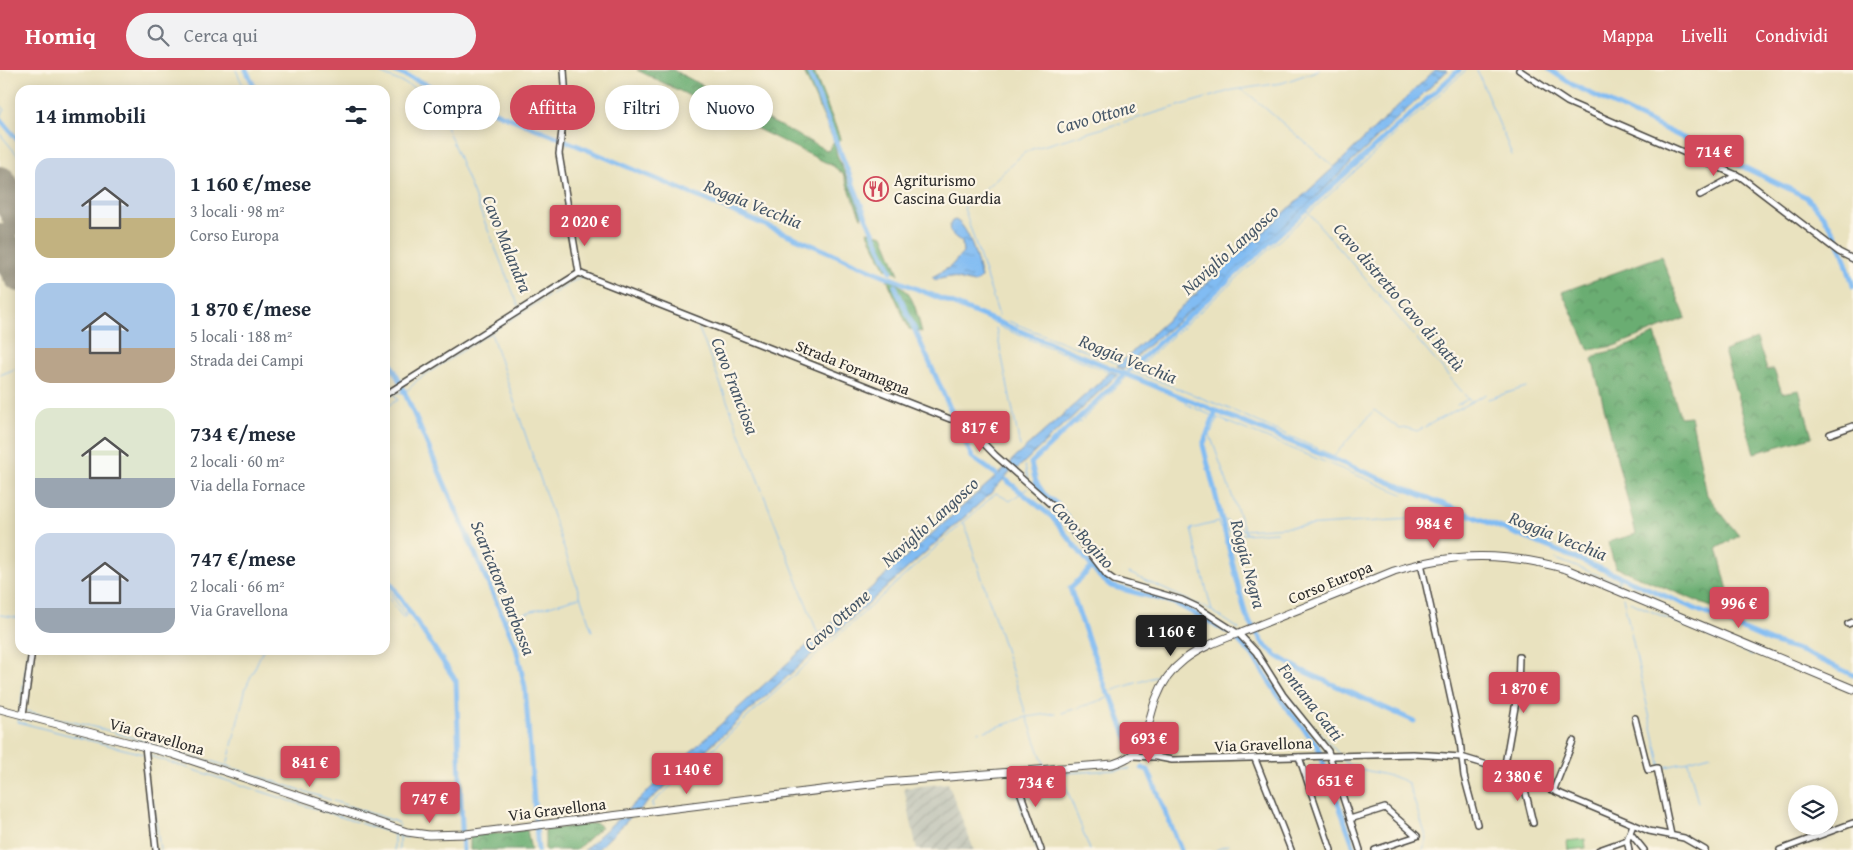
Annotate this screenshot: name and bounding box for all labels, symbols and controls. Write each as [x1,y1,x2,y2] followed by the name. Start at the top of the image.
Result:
[126,13,476,58] search box
[25,18,96,53] text: Homiq
[144,21,172,49] icon: search
[184,21,258,49] text: Cerca qui
[1602,22,1654,49] text: Mappa
[1682,22,1728,49] text: Livelli
[1756,22,1828,49] text: Condividi
[405,85,500,130] chip: Compra
[510,85,595,130] chip: Affitta
[605,85,679,130] chip: Filtri
[689,85,773,130] chip: Nuovo
[1053,92,1139,141] water label: Cavo Ottone
[35,100,146,131] text: 14 immobili
[342,101,370,129] icon: filters
[1679,134,1749,177] pin: 714 €
[1696,139,1732,163] text: 714 €
[190,168,311,199] text: 1 160 €/mese
[894,168,1001,210] place label: Agriturismo Cascina Guardia
[699,171,807,236] water label: Roggia Vecchia
[863,176,889,202] restaurant icon: Agriturismo Cascina Guardia
[75,178,135,238] icon: home
[476,191,540,297] water label: Cavo Malandra
[1174,198,1285,302] water label: Naviglio Langosco
[190,199,285,223] text: 3 locali · 98 m²
[539,204,631,247] pin: 2 020 €
[561,209,609,233] text: 2 020 €
[1327,216,1472,377] water label: Cavo distretto Cavo di Battù
[190,223,279,247] text: Corso Europa
[190,293,311,324] text: 1 870 €/mese
[75,303,135,363] icon: home
[190,324,292,348] text: 5 locali · 188 m²
[1074,326,1182,391] water label: Roggia Vecchia
[705,333,767,439] water label: Cavo Franciosa
[792,333,914,401] street label: Strada Foramagna
[190,348,304,372] text: Strada dei Campi
[945,410,1015,453] pin: 817 €
[962,415,998,439] text: 817 €
[190,418,296,449] text: 734 €/mese
[75,428,135,488] icon: home
[190,449,285,473] text: 2 locali · 60 m²
[874,470,985,574] water label: Naviglio Langosco
[190,473,305,497] text: Via della Fornace
[1046,495,1121,575] water label: Cavo Bogino
[1504,503,1612,568] water label: Roggia Vecchia
[1399,506,1469,549] pin: 984 €
[1416,511,1452,535] text: 984 €
[1223,515,1273,612] water label: Roggia Negra
[464,516,543,660] water label: Scaricatore Barbassa
[190,543,296,574] text: 747 €/mese
[75,553,135,613] icon: home
[1284,554,1376,610] street label: Corso Europa
[190,574,285,598] text: 2 locali · 66 m²
[797,582,876,657] water label: Cavo Ottone
[1704,586,1774,629] pin: 996 €
[1721,591,1757,615] text: 996 €
[190,598,288,622] text: Via Gravellona
[1125,614,1217,657] pin: 1 160 €
[1147,619,1195,643] text: 1 160 €
[1271,656,1351,747] water label: Fontana Gatti
[1478,672,1570,714] pin: 1 870 €
[1500,676,1548,700] text: 1 870 €
[107,711,208,761] street label: Via Gravellona
[1114,722,1184,764] pin: 693 €
[1131,726,1167,750] text: 693 €
[1214,730,1313,758] street label: Via Gravellona
[275,746,345,788] pin: 841 €
[292,750,328,774] text: 841 €
[641,752,733,795] pin: 1 140 €
[663,757,711,781] text: 1 140 €
[1472,760,1564,802] pin: 2 380 €
[1300,764,1370,806] pin: 651 €
[1494,764,1542,788] text: 2 380 €
[1001,766,1071,808] pin: 734 €
[1317,768,1353,792] text: 651 €
[1018,770,1054,794] text: 734 €
[395,782,465,824] pin: 747 €
[1788,785,1838,835] map controls
[1788,785,1838,835] button: layers
[412,786,448,810] text: 747 €
[507,791,608,827] street label: Via Gravellona

